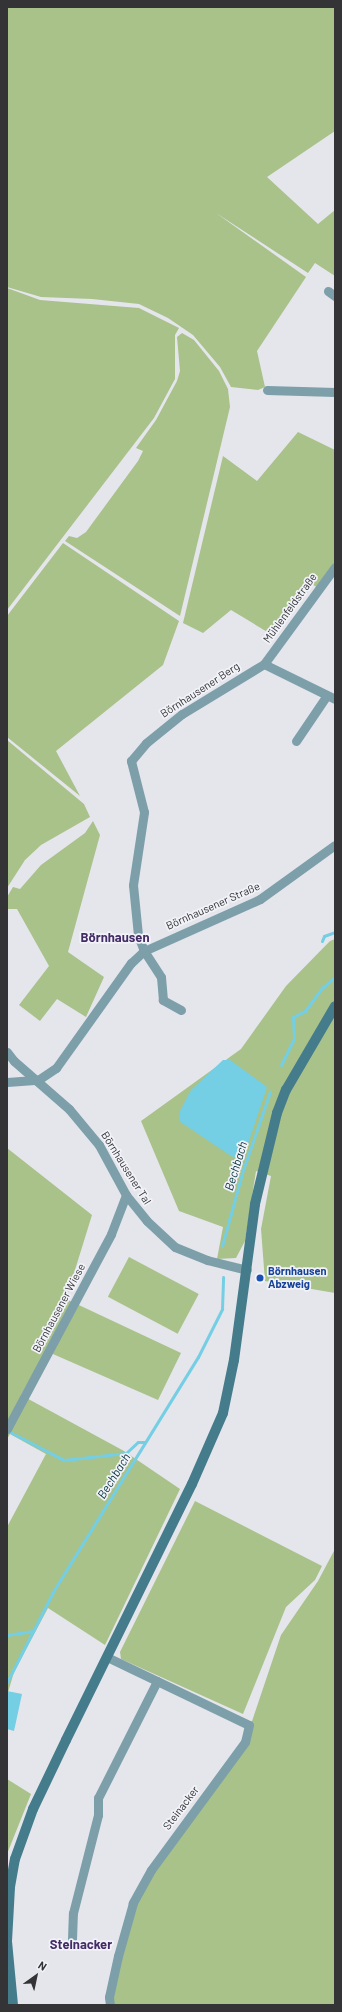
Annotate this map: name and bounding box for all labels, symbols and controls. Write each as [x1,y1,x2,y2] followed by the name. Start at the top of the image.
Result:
[260,571,320,645] street label: Mühlenfeldstraße
[158,659,242,721] street label: Börnhausener Berg
[164,879,262,933] street label: Börnhausener Straße
[80,929,150,945] district label: Börnhausen
[98,1129,154,1207] street label: Börnhausener Tal
[222,1140,250,1192] water label: Bechbach
[30,1261,88,1355] street label: Börnhausener Wiese
[268,1265,326,1291] place label: Börnhausen Abzweig
[255,1273,265,1283] marker: Börnhausen Abzweig
[94,1451,134,1501] water label: Bechbach
[160,1784,202,1832] street label: Steinacker
[50,1936,112,1952] district label: Steinacker
[16,1956,56,1996] north arrow
[36,1958,49,1973] text: N

